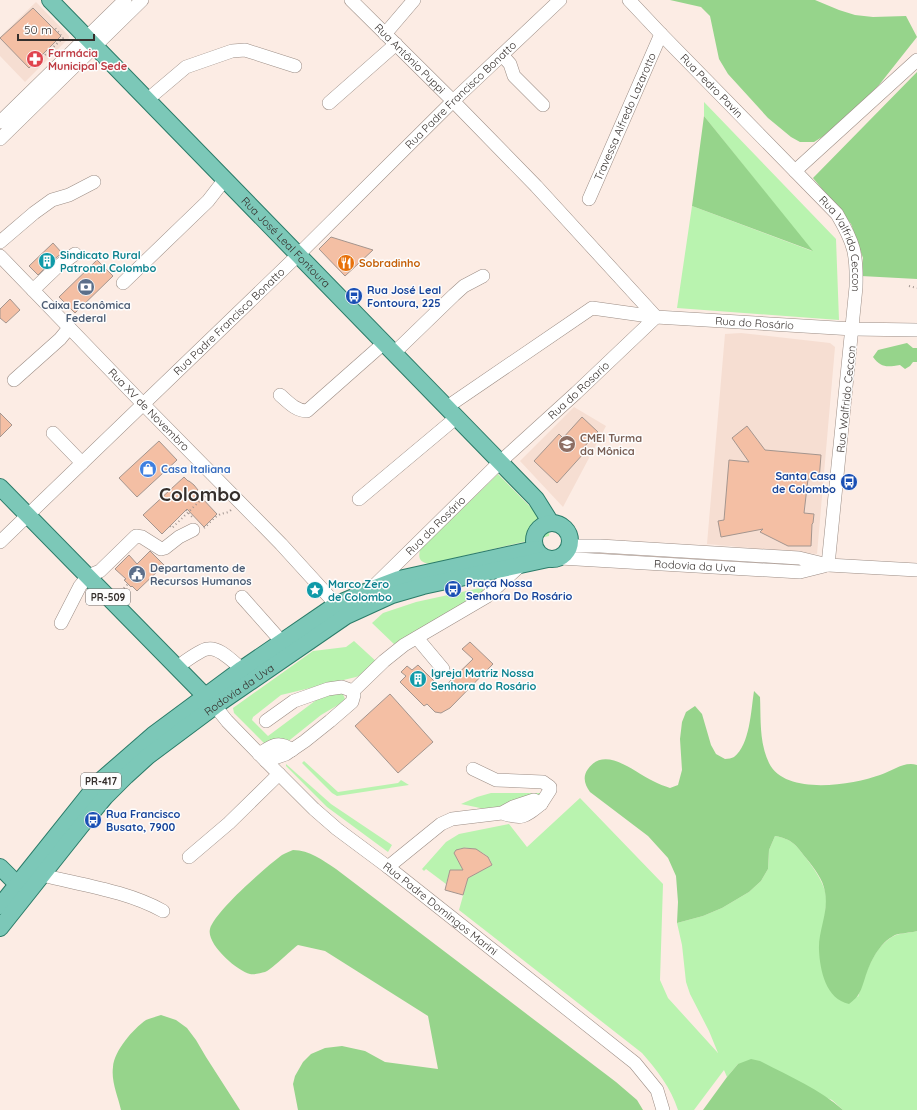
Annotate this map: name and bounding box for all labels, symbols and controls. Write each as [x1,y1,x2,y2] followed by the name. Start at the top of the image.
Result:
[18,16,94,42] scale bar
[372,20,448,96] street label: Rua Antônio Puppi
[24,22,52,37] text: 50 m
[402,38,519,152] street label: Rua Padre Francisco Bonatto
[48,46,128,73] place label: Farmácia Municipal Sede
[25,49,45,69] pharmacy icon: Farmácia Municipal Sede
[591,50,659,183] street label: Travessa Alfredo Lazarotto
[677,51,746,121] street label: Rua Pedro Pavin
[816,193,863,292] street label: Rua Valfrido Ceccon
[238,194,333,291] street label: Rua José Leal Fontoura
[60,248,156,275] place label: Sindicato Rural Patronal Colombo
[37,251,57,271] building icon: Sindicato Rural Patronal Colombo
[336,253,356,273] restaurant icon: Sobradinho
[359,256,420,270] place label: Sobradinho
[170,264,288,378] street label: Rua Padre Francisco Bonatto
[76,277,96,297] bank icon: Caixa Econômica Federal
[367,283,441,310] place label: Rua José Leal Fontoura, 225
[344,286,364,306] bus stop icon: Rua José Leal Fontoura, 225
[41,298,131,325] place label: Caixa Econômica Federal
[715,314,795,332] street label: Rua do Rosário
[833,345,859,453] street label: Rua Walfrido Ceccon
[545,358,612,422] street label: Rua do Rosario
[105,365,193,454] street label: Rua XV de Novembro
[580,431,642,458] place label: CMEI Turma da Mônica
[557,434,577,454] school or university icon: CMEI Turma da Mônica
[138,459,158,479] shop icon: Casa Italiana
[161,462,231,476] place label: Casa Italiana
[772,469,836,496] place label: Santa Casa de Colombo
[839,472,859,492] bus stop icon: Santa Casa de Colombo
[159,482,241,506] district label: Colombo
[402,493,469,558] street label: Rua do Rosário
[654,556,736,575] street label: Rodovia da Uva
[150,561,252,588] place label: Departamento de Recursos Humanos
[127,564,147,584] public building icon: Departamento de Recursos Humanos
[466,576,572,603] place label: Praça Nossa Senhora Do Rosário
[328,577,392,604] place label: Marco Zero de Colombo
[443,579,463,599] bus stop icon: Praça Nossa Senhora Do Rosário
[305,580,325,600] place icon: Marco Zero de Colombo
[86,589,130,605] road number: PR-509
[201,661,277,719] street label: Rodovia da Uva
[431,666,536,693] place label: Igreja Matriz Nossa Senhora do Rosário
[408,669,428,689] building icon: Igreja Matriz Nossa Senhora do Rosário
[81,773,121,789] road number: PR-417
[106,807,180,834] place label: Rua Francisco Busato, 7900
[83,810,103,830] bus stop icon: Rua Francisco Busato, 7900
[380,859,501,958] street label: Rua Padre Domingos Marini

